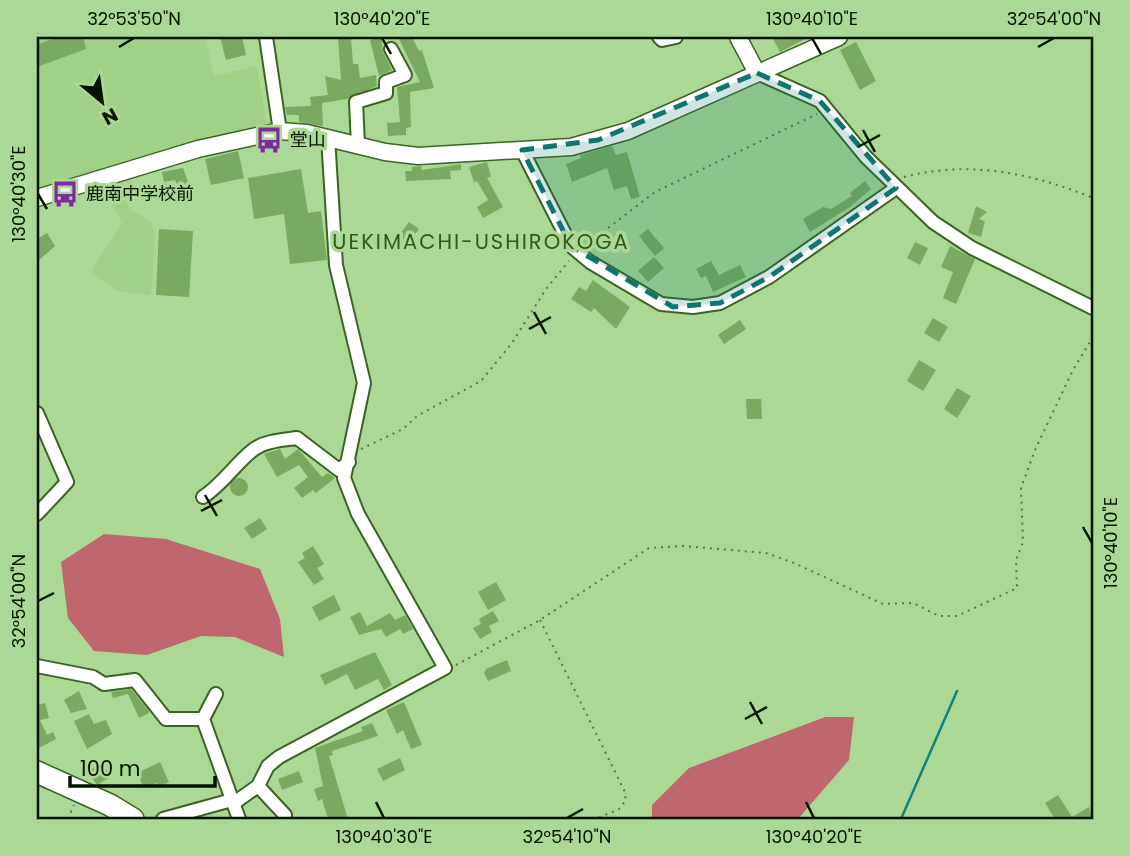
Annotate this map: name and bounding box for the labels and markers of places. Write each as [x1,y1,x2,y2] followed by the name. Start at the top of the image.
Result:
[254,125,284,155] bus stop icon: 堂山
[290,127,326,152] place label: 堂山
[50,179,80,209] bus stop icon: 鹿南中学校前
[86,181,194,206] place label: 鹿南中学校前

